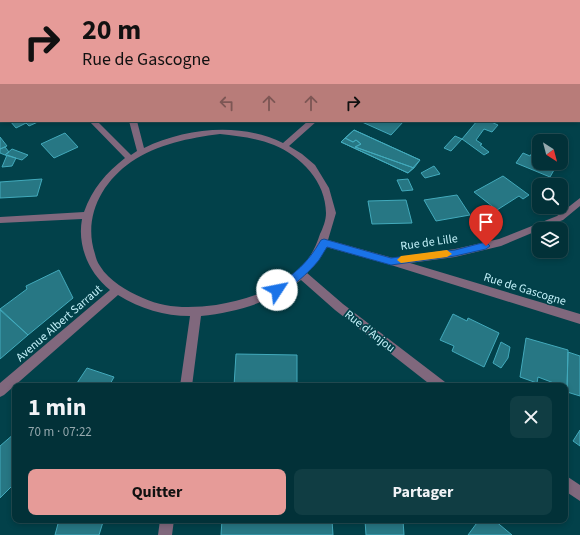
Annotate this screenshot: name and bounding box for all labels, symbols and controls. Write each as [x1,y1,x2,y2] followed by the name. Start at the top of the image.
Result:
[82,10,141,50] text: 20 m
[16,16,68,68] icon: right
[82,47,210,72] text: Rue de Gascogne
[216,92,238,114] icon: left
[258,92,280,114] icon: ahead
[300,92,322,114] icon: ahead
[342,92,364,114] icon: right
[532,134,568,170] north arrow
[532,134,568,258] map controls
[532,178,568,214] button: search
[469,205,503,246] pin
[475,211,497,233] icon: arrive
[532,222,568,258] button: layers
[399,230,459,255] street label: Rue de Lille
[256,269,298,311] position arrow
[481,269,568,310] street label: Rue de Gascogne
[13,281,106,366] street label: Avenue Albert Sarraut
[341,306,398,356] street label: Rue d'Anjou
[28,390,86,425] text: 1 min
[510,396,552,438] button: close
[28,423,92,441] text: 70 m · 07:22
[28,469,286,515] button: Quitter
[294,469,552,515] button: Partager

